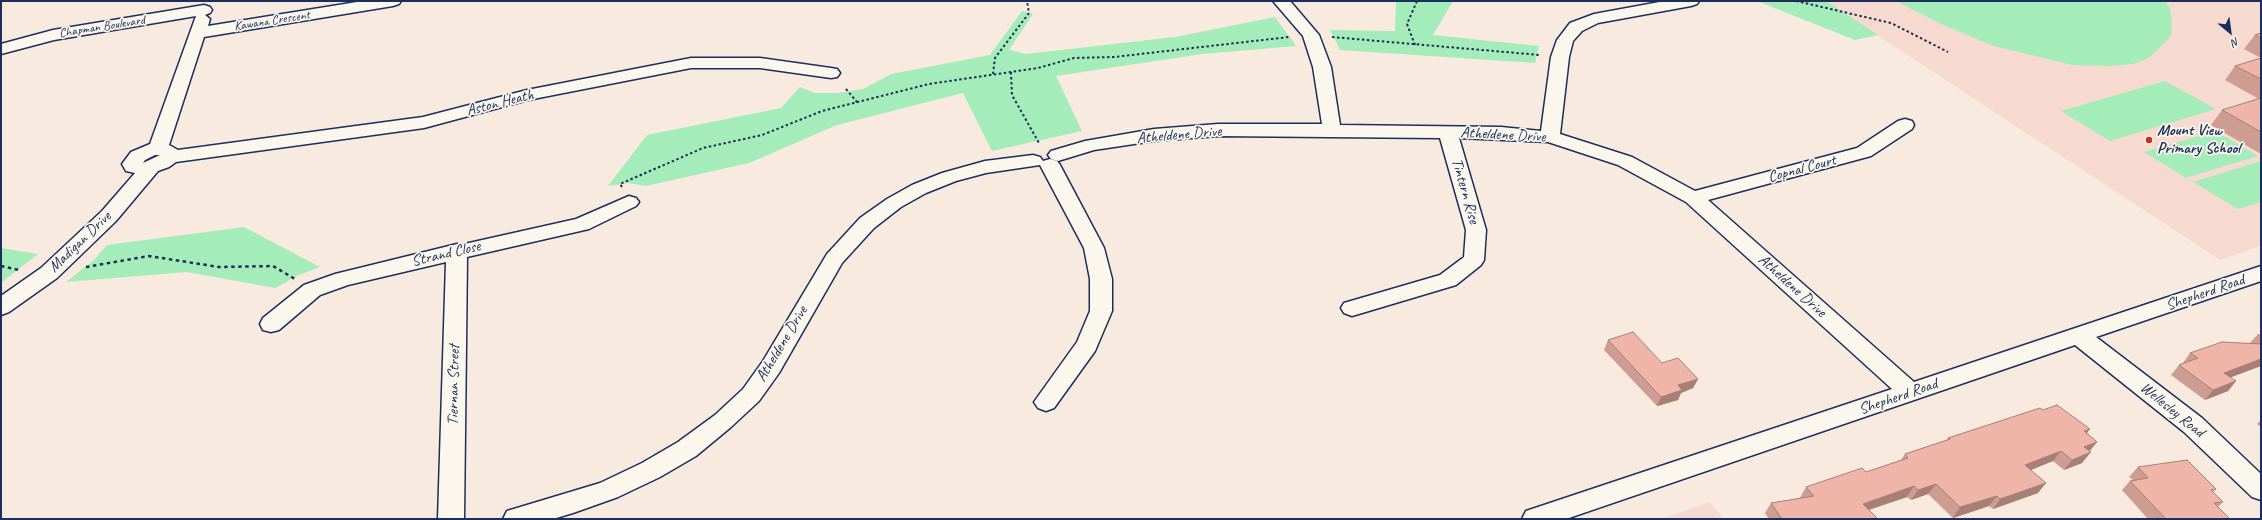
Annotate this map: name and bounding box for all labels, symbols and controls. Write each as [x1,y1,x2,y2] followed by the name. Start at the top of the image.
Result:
[233,7,311,35] street label: Kawana Crescent
[2210,12,2250,52] north arrow
[58,13,146,41] street label: Chapman Boulevard
[2229,35,2242,50] text: N
[464,85,536,121] street label: Aston Heath
[2157,121,2240,159] place label: Mount View Primary School
[1136,122,1222,148] street label: Atheldene Drive
[1460,123,1546,147] street label: Atheldene Drive
[2144,135,2154,145] marker: Mount View Primary School
[1766,151,1838,187] street label: Copnal Court
[1447,156,1483,226] street label: Tintern Rise
[45,207,115,277] street label: Madigan Drive
[410,237,482,271] street label: Strand Close
[1754,250,1830,322] street label: Atheldene Drive
[2163,271,2247,315] street label: Shepherd Road
[752,303,812,385] street label: Atheldene Drive
[444,344,464,426] street label: Tiernan Street
[1856,375,1940,419] street label: Shepherd Road
[2136,378,2208,442] street label: Wellesley Road

